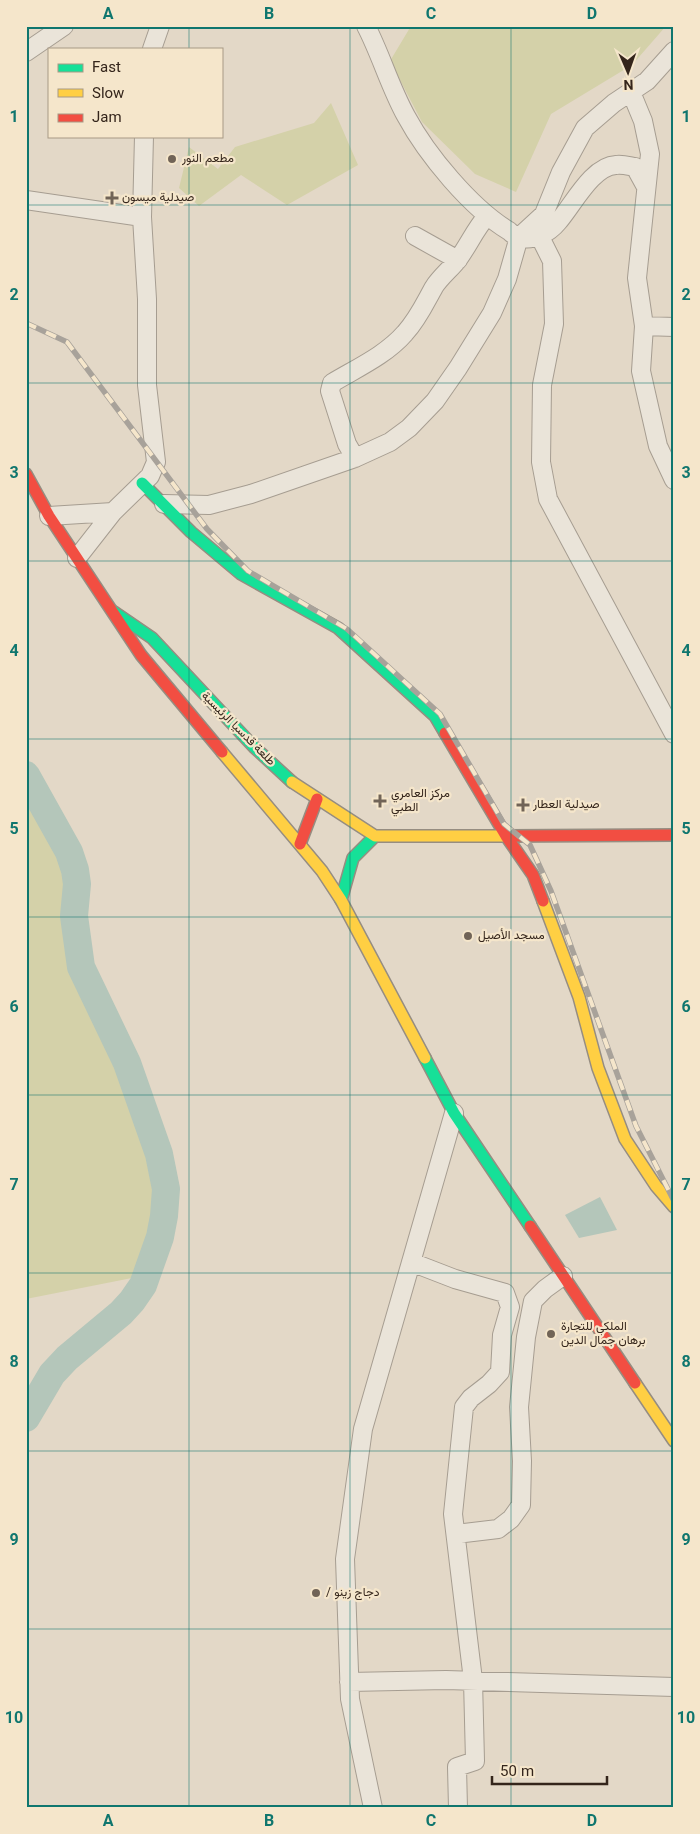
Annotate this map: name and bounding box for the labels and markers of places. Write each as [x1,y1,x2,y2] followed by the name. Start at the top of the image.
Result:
[181,150,234,168] place label: مطعم النور
[166,153,178,165] marker: مطعم النور
[122,189,194,207] place label: صيدلية ميسون
[106,192,118,204] marker: صيدلية ميسون
[391,785,450,817] place label: مركز العامري الطبي
[373,794,387,808] marker: مركز العامري الطبي
[532,796,599,814] place label: صيدلية العطار
[517,799,529,811] marker: صيدلية العطار
[478,927,545,945] place label: مسجد الأصيل
[462,930,474,942] marker: مسجد الأصيل
[561,1318,645,1350] place label: الملكي للتجارة برهان جمال الدين
[545,1328,557,1340] marker: الملكي للتجارة برهان جمال الدين
[326,1584,380,1602] place label: / دجاج زينو
[310,1587,322,1599] marker: / دجاج زينو

